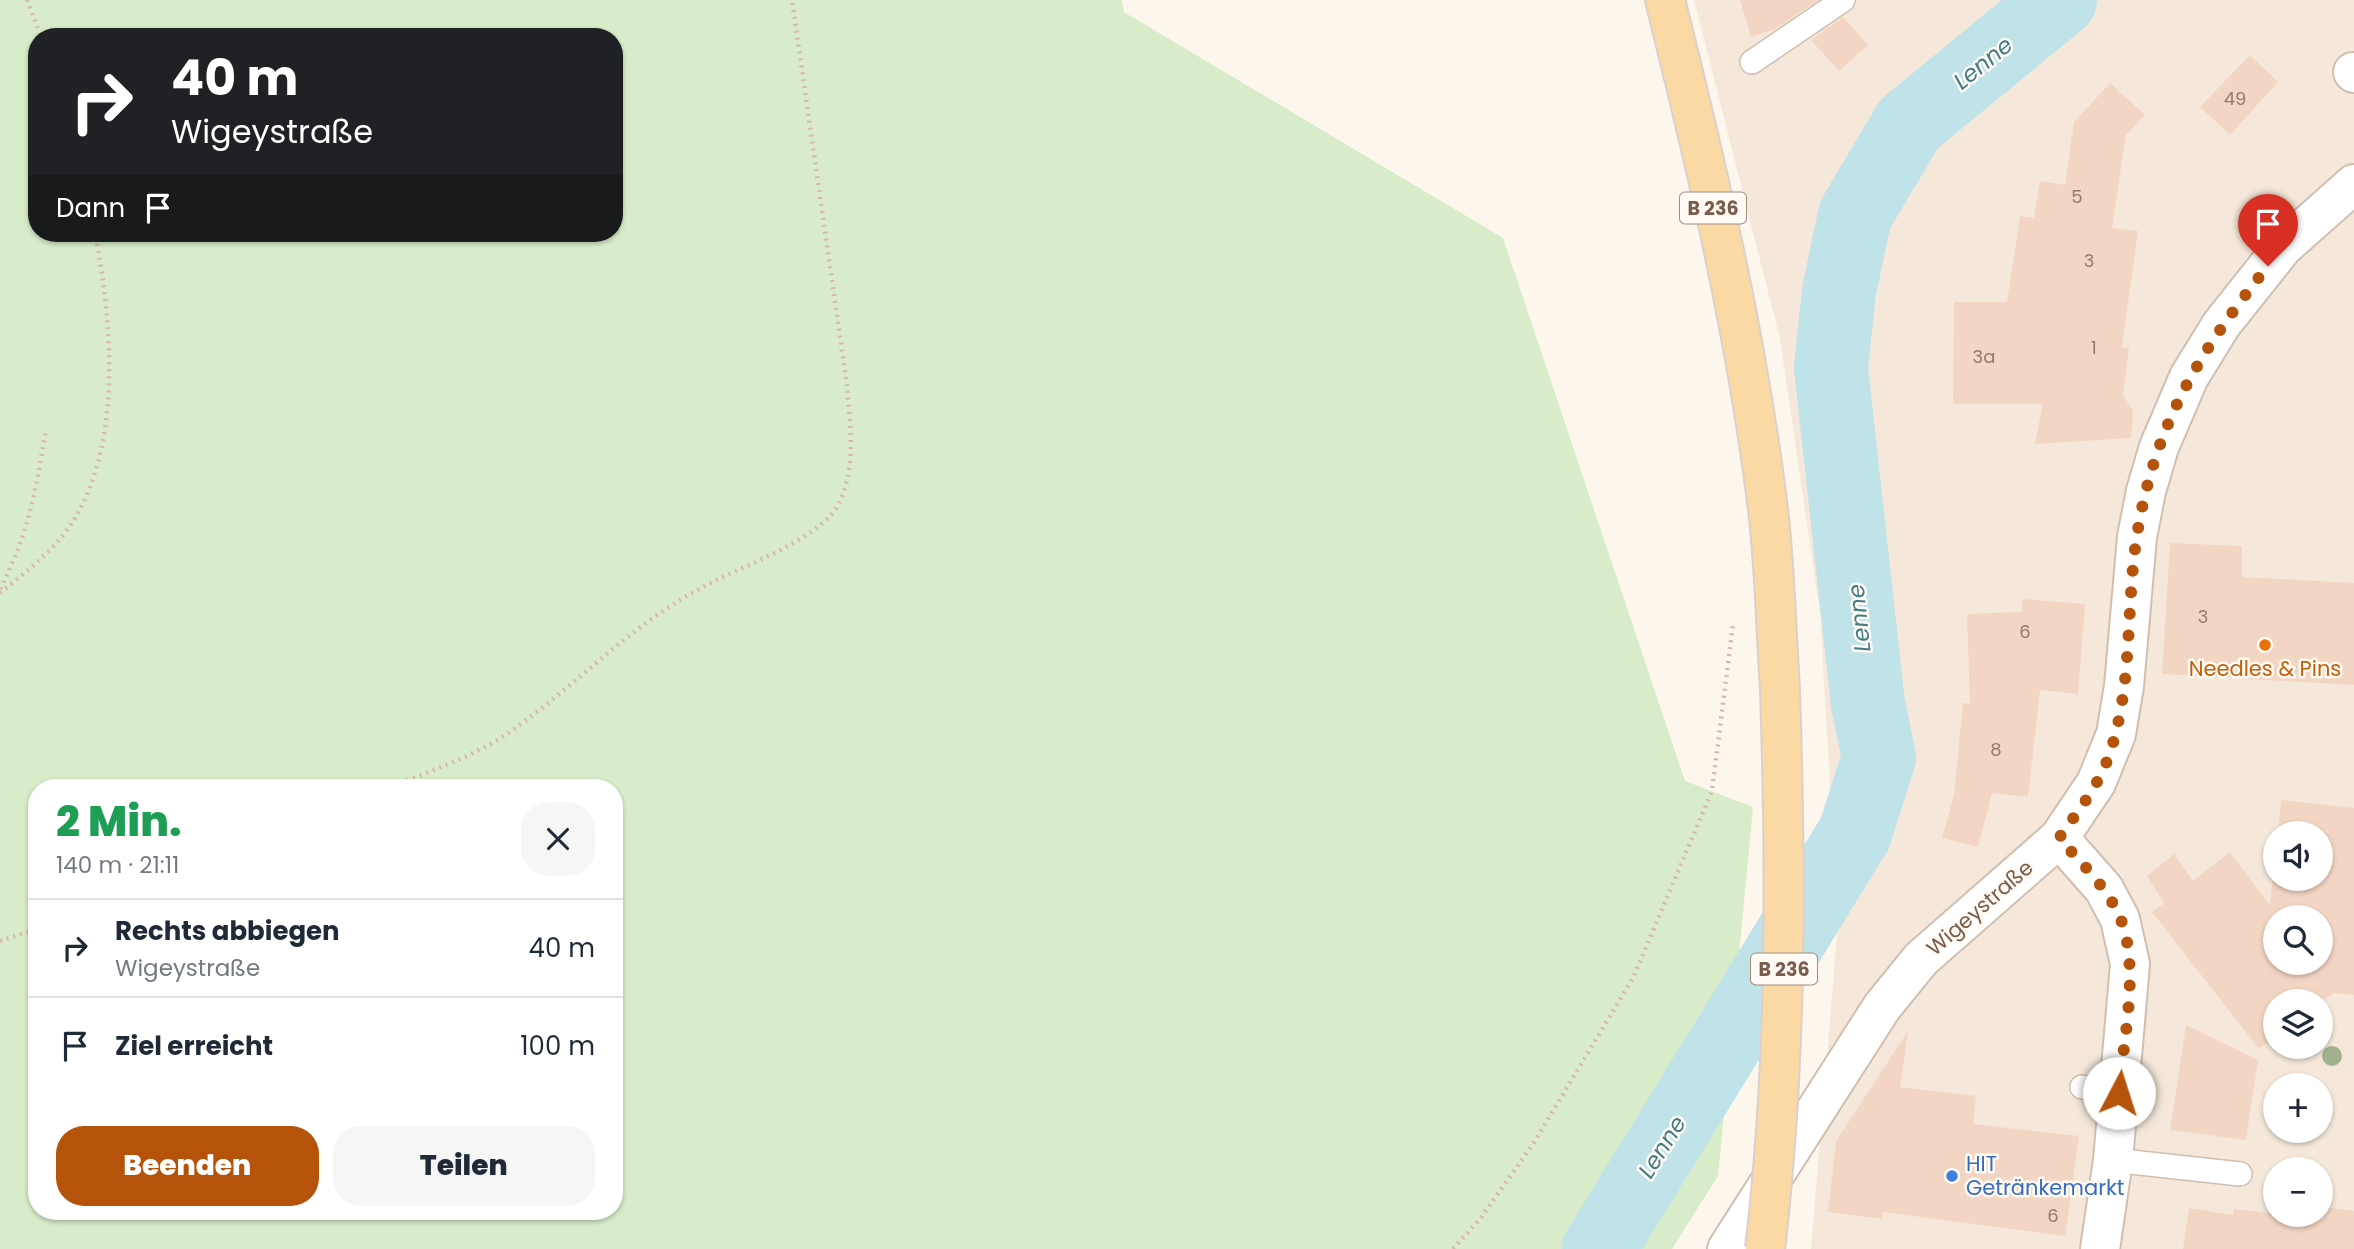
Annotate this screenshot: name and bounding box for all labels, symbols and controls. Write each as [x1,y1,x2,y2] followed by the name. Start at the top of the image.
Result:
[1947,29,2019,97] water label: Lenne
[171,44,298,112] text: 40 m
[56,56,147,147] icon: right
[2224,86,2246,111] house number: 49
[171,109,373,154] text: Wigeystraße
[2071,184,2083,209] house number: 5
[139,189,177,227] icon: arrive
[56,190,125,226] text: Dann
[1680,192,1746,224] road number: B 236
[2238,194,2298,266] pin
[2249,205,2287,243] icon: arrive
[2084,248,2094,273] house number: 3
[2091,335,2097,360] house number: 1
[1973,344,1995,369] house number: 3a
[1840,583,1878,653] water label: Lenne
[2198,604,2208,629] house number: 3
[2019,619,2031,644] house number: 6
[2257,637,2273,653] marker: Needles & Pins
[2189,654,2341,683] place label: Needles & Pins
[1990,737,2002,762] house number: 8
[56,792,182,851] text: 2 Min.
[521,802,595,876] button: close
[2263,821,2333,1227] map controls
[2263,821,2333,891] button: sound
[56,849,179,881] text: 140 m · 21:11
[1920,853,2039,962] street label: Wigeystraße
[2263,905,2333,975] button: search
[115,913,340,949] text: Rechts abbiegen
[56,929,94,967] icon: right
[529,930,595,966] text: 40 m
[115,952,260,984] text: Wigeystraße
[1751,953,1817,984] road number: B 236
[2263,989,2333,1059] button: layers
[56,1027,94,1065] icon: arrive
[115,1028,273,1064] text: Ziel erreicht
[520,1028,595,1064] text: 100 m
[2082,1056,2156,1130] position arrow
[2263,1073,2333,1143] button: +
[1630,1110,1694,1184] water label: Lenne
[56,1126,319,1206] button: Beenden
[333,1126,595,1206] button: Teilen
[1966,1149,2124,1202] place label: HIT Getränkemarkt
[2263,1157,2333,1227] button: −
[1944,1168,1960,1184] marker: HIT Getränkemarkt
[2047,1203,2059,1228] house number: 6

